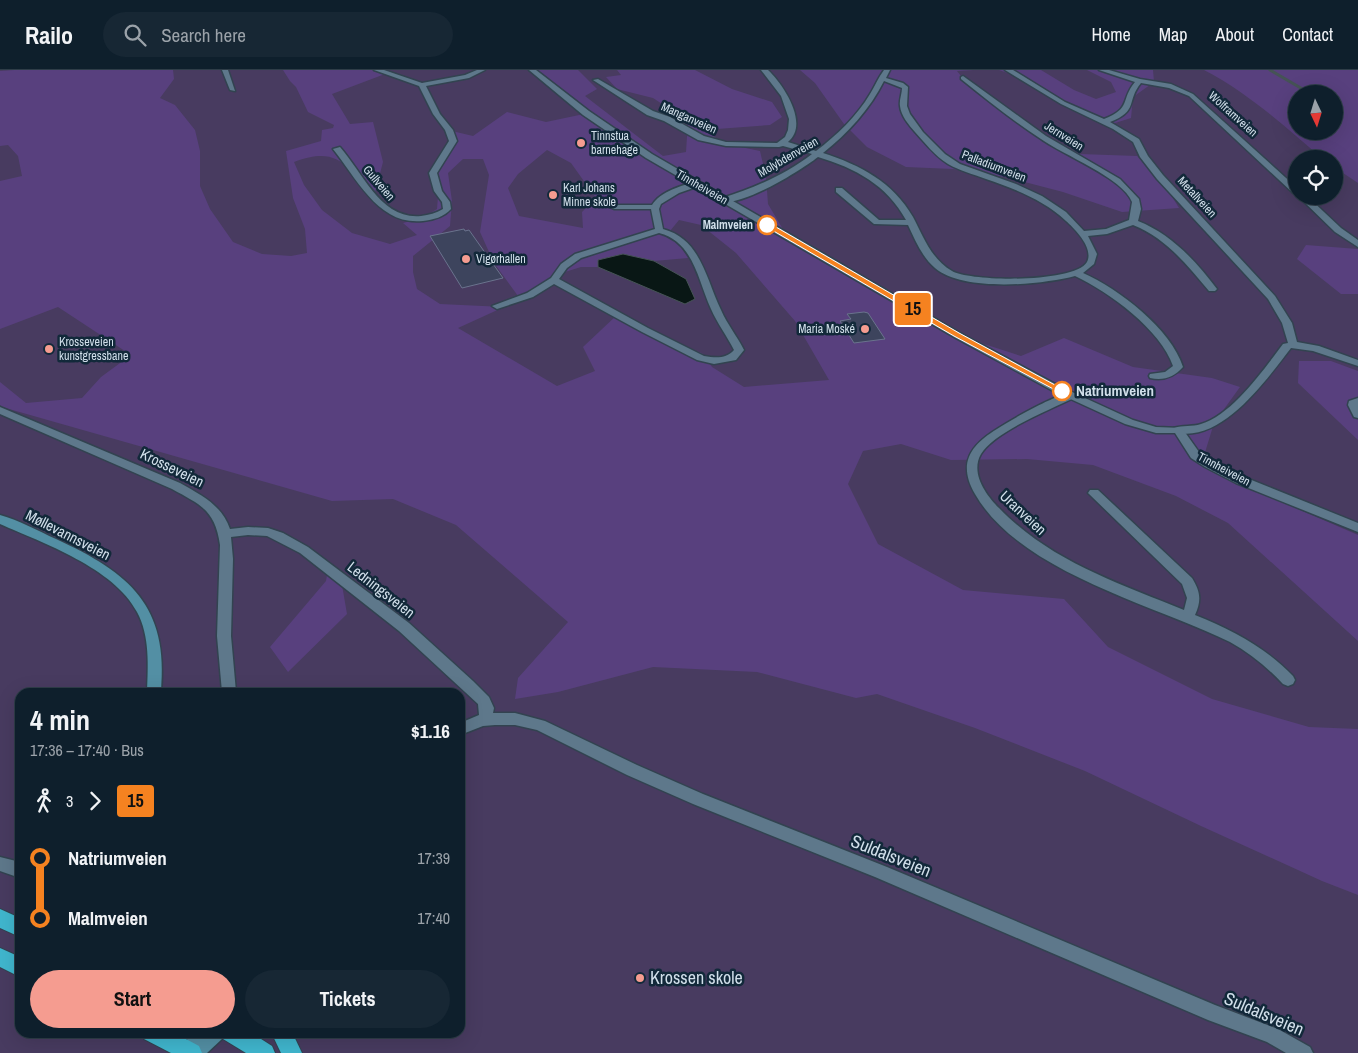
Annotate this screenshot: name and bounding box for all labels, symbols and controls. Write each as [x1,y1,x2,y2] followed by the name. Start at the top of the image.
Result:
[103,12,453,57] search box
[25,19,73,51] text: Railo
[121,21,149,49] icon: search
[161,22,246,48] text: Search here
[1091,22,1131,47] text: Home
[1159,22,1188,47] text: Map
[1216,22,1254,47] text: About
[1282,22,1333,47] text: Contact
[1288,85,1342,140] north arrow
[1288,85,1343,205] map controls
[1205,88,1261,140] street label: Wolframveien
[659,99,719,137] street label: Manganveien
[1041,118,1087,154] street label: Jernveien
[591,128,638,158] place label: Tinnstua barnehage
[755,133,821,181] street label: Molybdenveien
[575,137,587,149] marker: Tinnstua barnehage
[959,146,1029,186] street label: Palladiumveien
[1288,150,1343,205] button: locate
[360,162,398,204] street label: Gullveien
[673,166,731,208] street label: Tinnheiveien
[1174,173,1220,221] street label: Metallveien
[563,180,616,210] place label: Karl Johans Minne skole
[547,189,559,201] marker: Karl Johans Minne skole
[757,215,777,235] marker: Malmveien
[703,217,753,233] place label: Malmveien
[476,251,526,267] place label: Vigørhallen
[460,253,472,265] marker: Vigørhallen
[890,293,936,325] line badge: 15
[905,296,921,321] text: 15
[798,321,855,337] place label: Maria Moské
[859,323,871,335] marker: Maria Moské
[59,334,128,364] place label: Krosseveien kunstgressbane
[43,343,55,355] marker: Krosseveien kunstgressbane
[1076,380,1154,401] place label: Natriumveien
[1052,381,1072,401] marker: Natriumveien
[137,443,208,492] street label: Krosseveien
[1195,449,1253,489] street label: Tinnheiveien
[995,486,1051,540] street label: Uranveien
[22,504,114,565] street label: Møllevannsveien
[343,556,420,623] street label: Ledningsveien
[30,701,90,739] text: 4 min
[411,718,450,744] text: $1.16
[30,739,144,761] text: 17:36 – 17:40 · Bus
[30,787,58,815] icon: walk
[81,787,109,815] icon: forward
[127,788,144,813] text: 15
[66,790,73,812] text: 3
[847,828,935,883] street label: Suldalsveien
[68,845,167,871] text: Natriumveien
[417,847,450,869] text: 17:39
[68,905,148,931] text: Malmveien
[417,907,450,929] text: 17:40
[650,965,743,990] place label: Krossen skole
[30,970,235,1028] button: Start
[245,970,450,1028] button: Tickets
[634,972,646,984] marker: Krossen skole
[1220,986,1308,1042] street label: Suldalsveien

